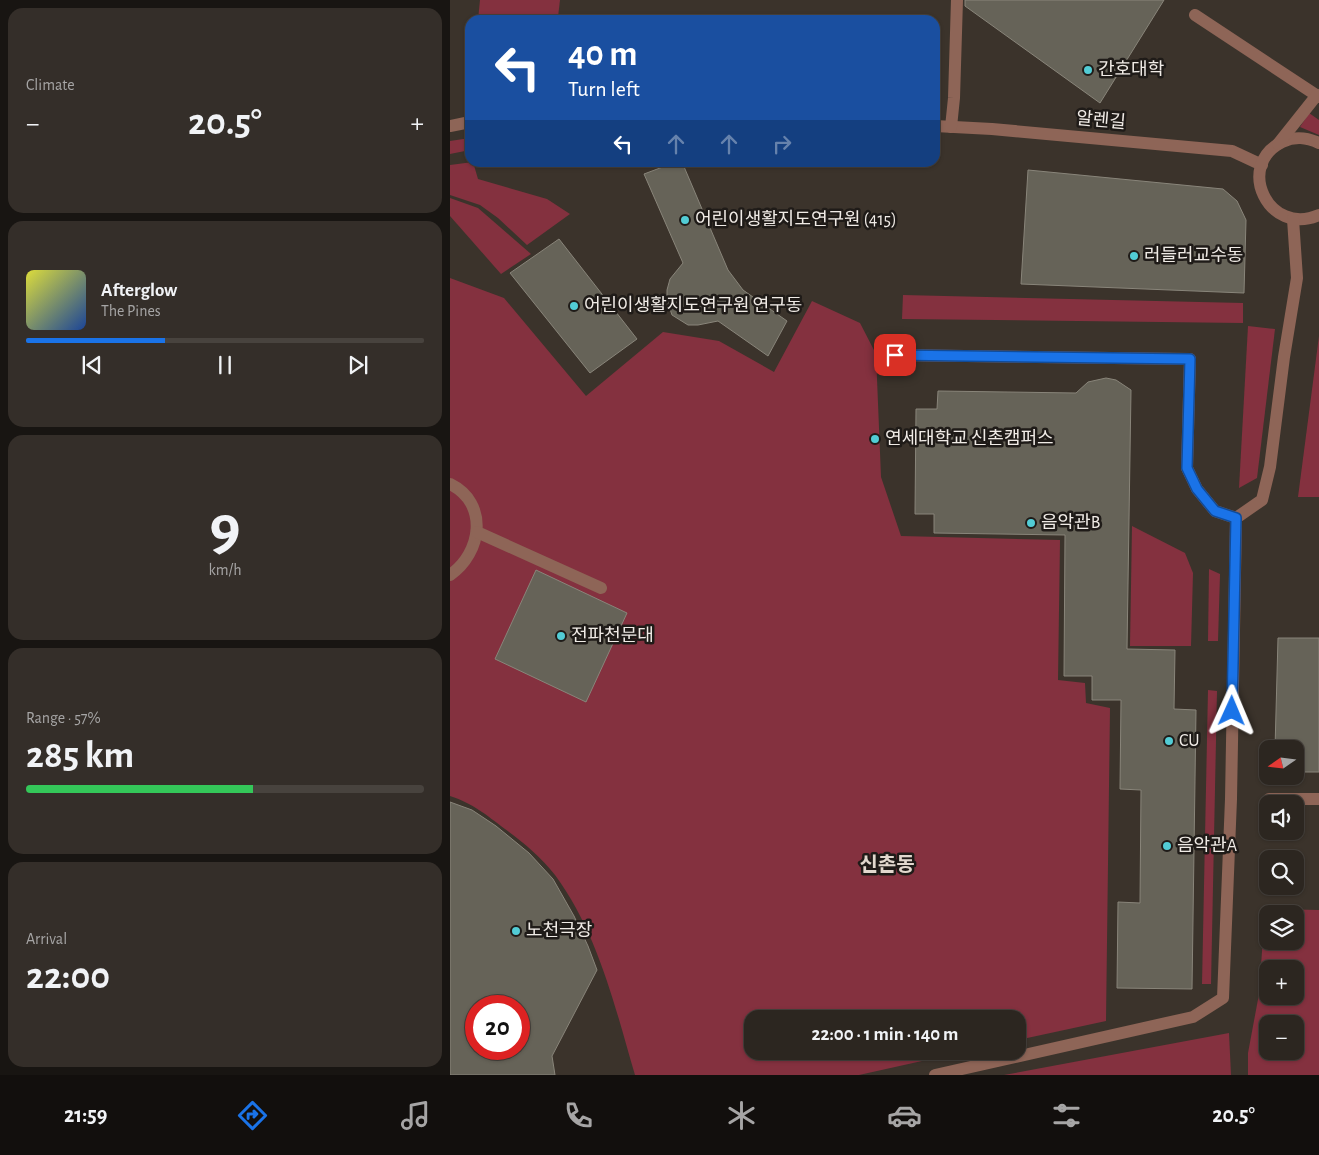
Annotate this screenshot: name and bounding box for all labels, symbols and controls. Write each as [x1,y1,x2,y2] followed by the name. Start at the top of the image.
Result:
[485,35,550,100] icon: left
[568,37,637,72] text: 40 m
[1098,60,1164,79] place label: 간호대학
[1082,64,1094,76] marker: 간호대학
[26,77,75,93] text: Climate
[568,78,640,100] text: Turn left
[188,104,262,142] text: 20.5°
[1075,109,1127,132] street label: 알렌길
[26,110,39,138] text: −
[411,110,424,138] text: +
[609,130,637,158] icon: left
[662,130,690,158] icon: ahead
[715,130,743,158] icon: ahead
[768,130,796,158] icon: right
[695,209,897,229] place label: 어린이생활지도연구원 (415)
[679,214,691,226] marker: 어린이생활지도연구원 (415)
[1144,245,1243,265] place label: 러들러교수동
[1128,250,1140,262] marker: 러들러교수동
[101,281,177,300] text: Afterglow
[584,295,802,315] place label: 어린이생활지도연구원 연구동
[568,300,580,312] marker: 어린이생활지도연구원 연구동
[101,303,161,319] text: The Pines
[874,334,916,376] pin
[881,341,909,369] icon: arrive
[78,351,106,379] icon: previous
[211,351,239,379] icon: pause
[344,351,372,379] icon: next
[885,428,1054,448] place label: 연세대학교 신촌캠퍼스
[869,433,881,445] marker: 연세대학교 신촌캠퍼스
[209,496,241,561] text: 9
[1041,512,1100,532] place label: 음악관B
[1025,517,1037,529] marker: 음악관B
[208,562,242,578] text: km/h
[571,626,654,645] place label: 전파천문대
[555,630,567,642] marker: 전파천문대
[1205,684,1257,736] position arrow
[26,710,101,726] text: Range · 57%
[1179,732,1200,750] place label: CU
[1163,735,1175,747] marker: CU
[26,737,134,775] text: 285 km
[1259,740,1304,785] north arrow
[1259,740,1304,1060] map controls
[1259,795,1304,840] button: sound
[1177,835,1238,855] place label: 음악관A
[1161,840,1173,852] marker: 음악관A
[1259,850,1304,895] button: search
[859,854,915,875] district label: 신촌동
[1259,905,1304,950] button: layers
[526,920,592,940] place label: 노천극장
[510,925,522,937] marker: 노천극장
[26,931,67,947] text: Arrival
[26,958,110,996] text: 22:00
[1259,960,1304,1005] button: +
[465,995,530,1060] speed limit sign: 20
[1259,1015,1304,1060] button: −
[812,1025,958,1044] text: 22:00 · 1 min · 140 m
[235,1098,270,1133] icon: directions
[398,1098,433,1133] icon: music
[561,1098,596,1133] icon: phone
[724,1098,759,1133] icon: climate
[887,1098,922,1133] icon: car
[1049,1098,1084,1133] icon: filters
[64,1104,107,1126] text: 21:59
[1212,1104,1255,1126] text: 20.5°

